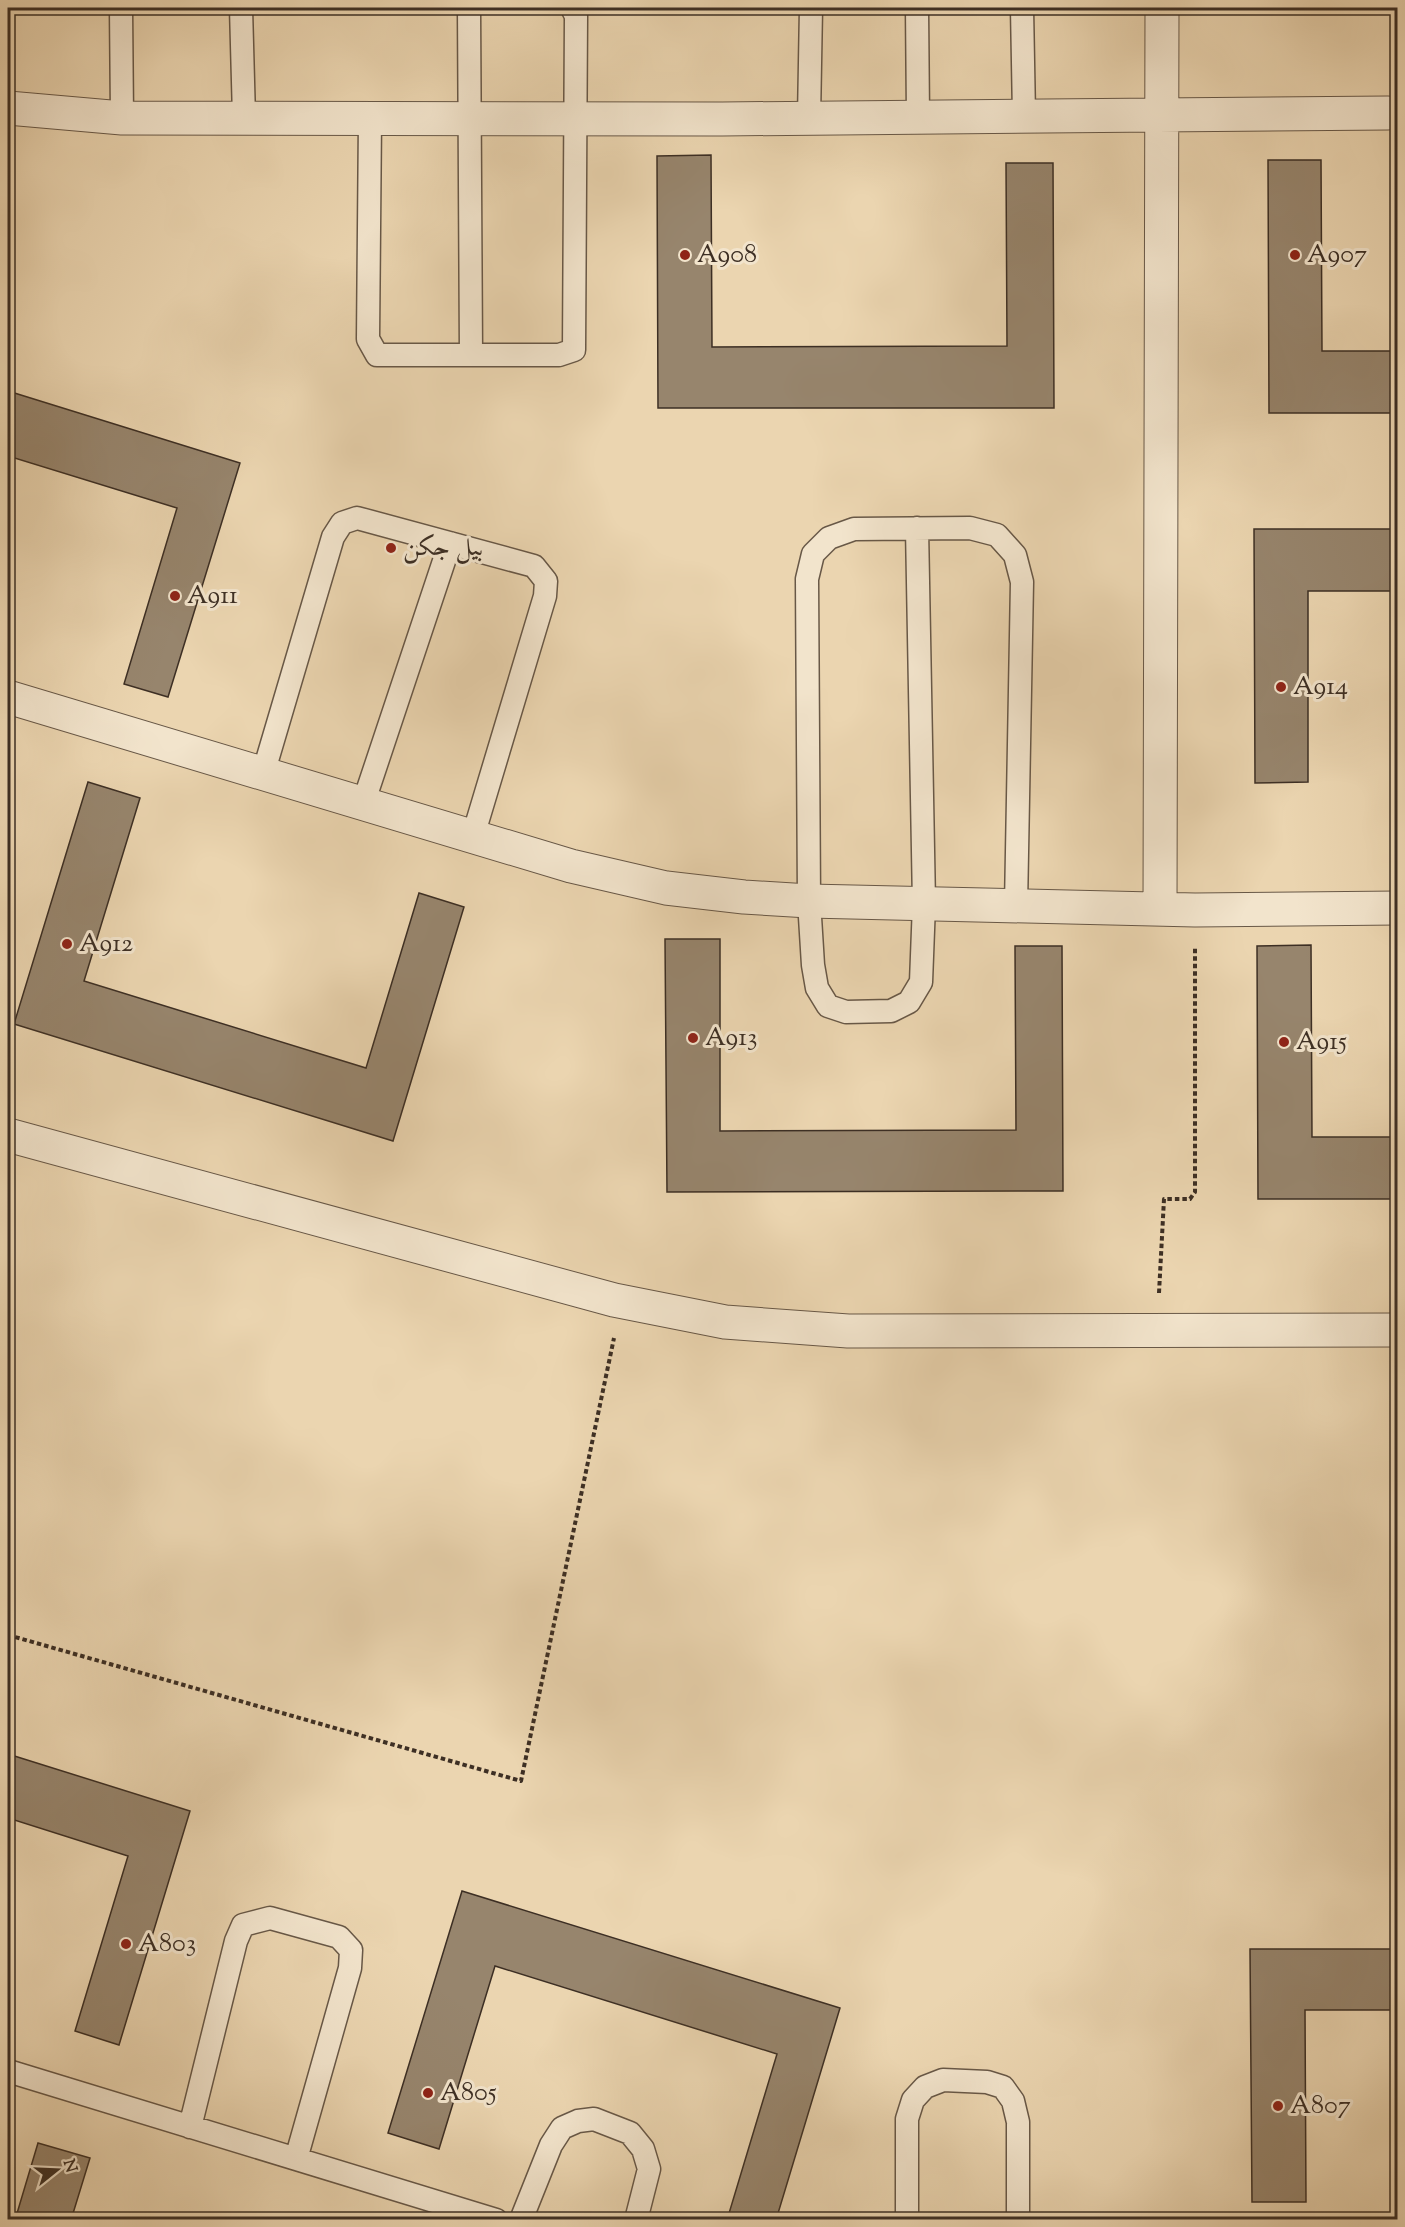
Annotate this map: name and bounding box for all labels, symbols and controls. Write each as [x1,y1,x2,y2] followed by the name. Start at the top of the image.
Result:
[697,237,757,274] place label: A908
[1307,237,1367,274] place label: A907
[678,248,692,262] marker: A908
[1288,248,1302,262] marker: A907
[403,530,483,567] place label: بيل جكن
[384,541,398,555] marker: بيل جكن
[187,578,238,615] place label: A911
[168,589,182,603] marker: A911
[1293,669,1348,706] place label: A914
[1274,680,1288,694] marker: A914
[79,926,133,963] place label: A912
[60,937,74,951] marker: A912
[705,1020,758,1057] place label: A913
[1296,1024,1347,1061] place label: A915
[686,1031,700,1045] marker: A913
[1277,1035,1291,1049] marker: A915
[138,1926,196,1963] place label: A803
[119,1937,133,1951] marker: A803
[440,2075,497,2112] place label: A805
[421,2086,435,2100] marker: A805
[1290,2088,1351,2125] place label: A807
[1271,2099,1285,2113] marker: A807
[27,2140,87,2200] north arrow
[56,2157,82,2176] text: N

